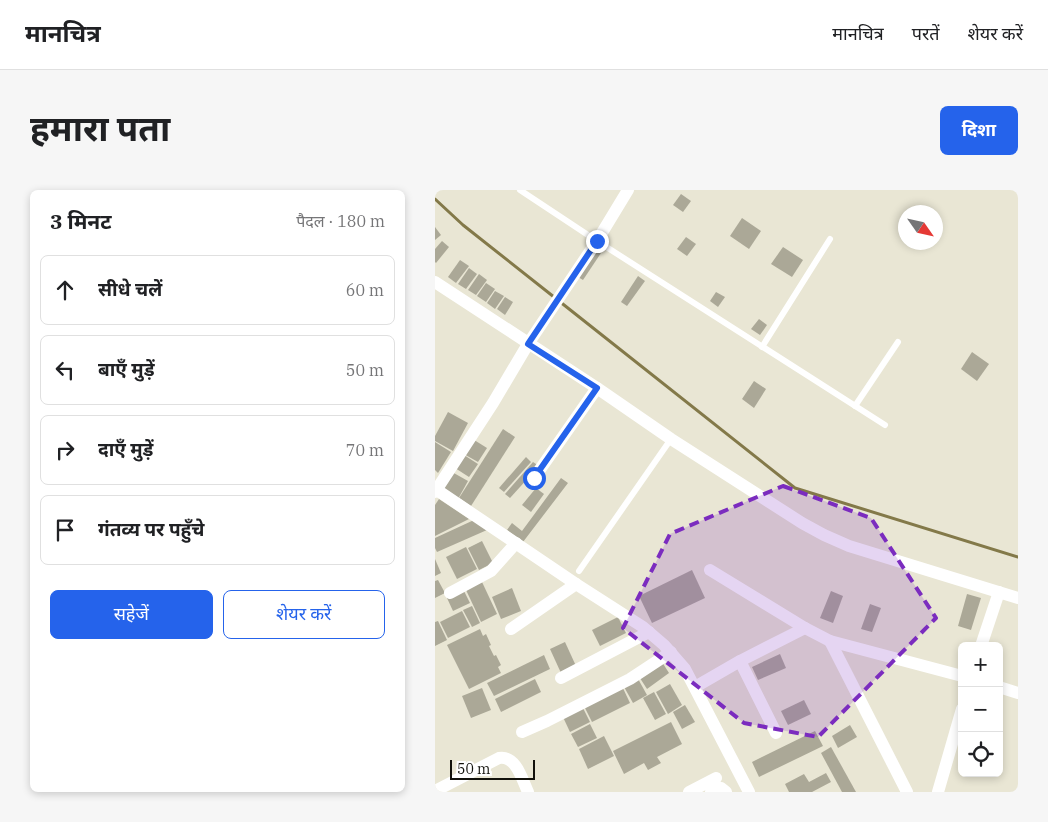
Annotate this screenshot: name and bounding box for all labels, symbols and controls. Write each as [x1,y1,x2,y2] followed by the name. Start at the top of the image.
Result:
[25,17,101,49] text: मानचित्र
[832,22,884,45] text: मानचित्र
[912,22,940,45] text: परतें
[968,22,1023,45] text: शेयर करें
[30,105,170,151] text: हमारा पता
[940,106,1018,155] button: दिशा
[898,205,943,250] north arrow
[50,207,112,235] text: 3 मिनट
[296,211,385,231] text: पैदल · 180 m
[586,230,609,253] route end
[51,276,79,304] icon: ahead
[98,277,162,301] text: सीधे चलें
[346,280,384,300] text: 60 m
[51,356,79,384] icon: left
[98,357,155,381] text: बाएँ मुड़ें
[346,360,384,380] text: 50 m
[51,436,79,464] icon: right
[98,437,153,461] text: दाएँ मुड़ें
[346,440,384,460] text: 70 m
[523,467,546,490] route start
[51,516,79,544] icon: arrive
[98,517,205,541] text: गंतव्य पर पहुँचे
[50,590,213,639] button: सहेजें
[223,590,385,639] button: शेयर करें
[958,642,1003,777] map controls
[958,642,1003,687] button: +
[958,687,1003,732] button: −
[958,732,1003,777] button: locate
[450,757,535,780] scale bar
[457,760,490,778] text: 50 m

